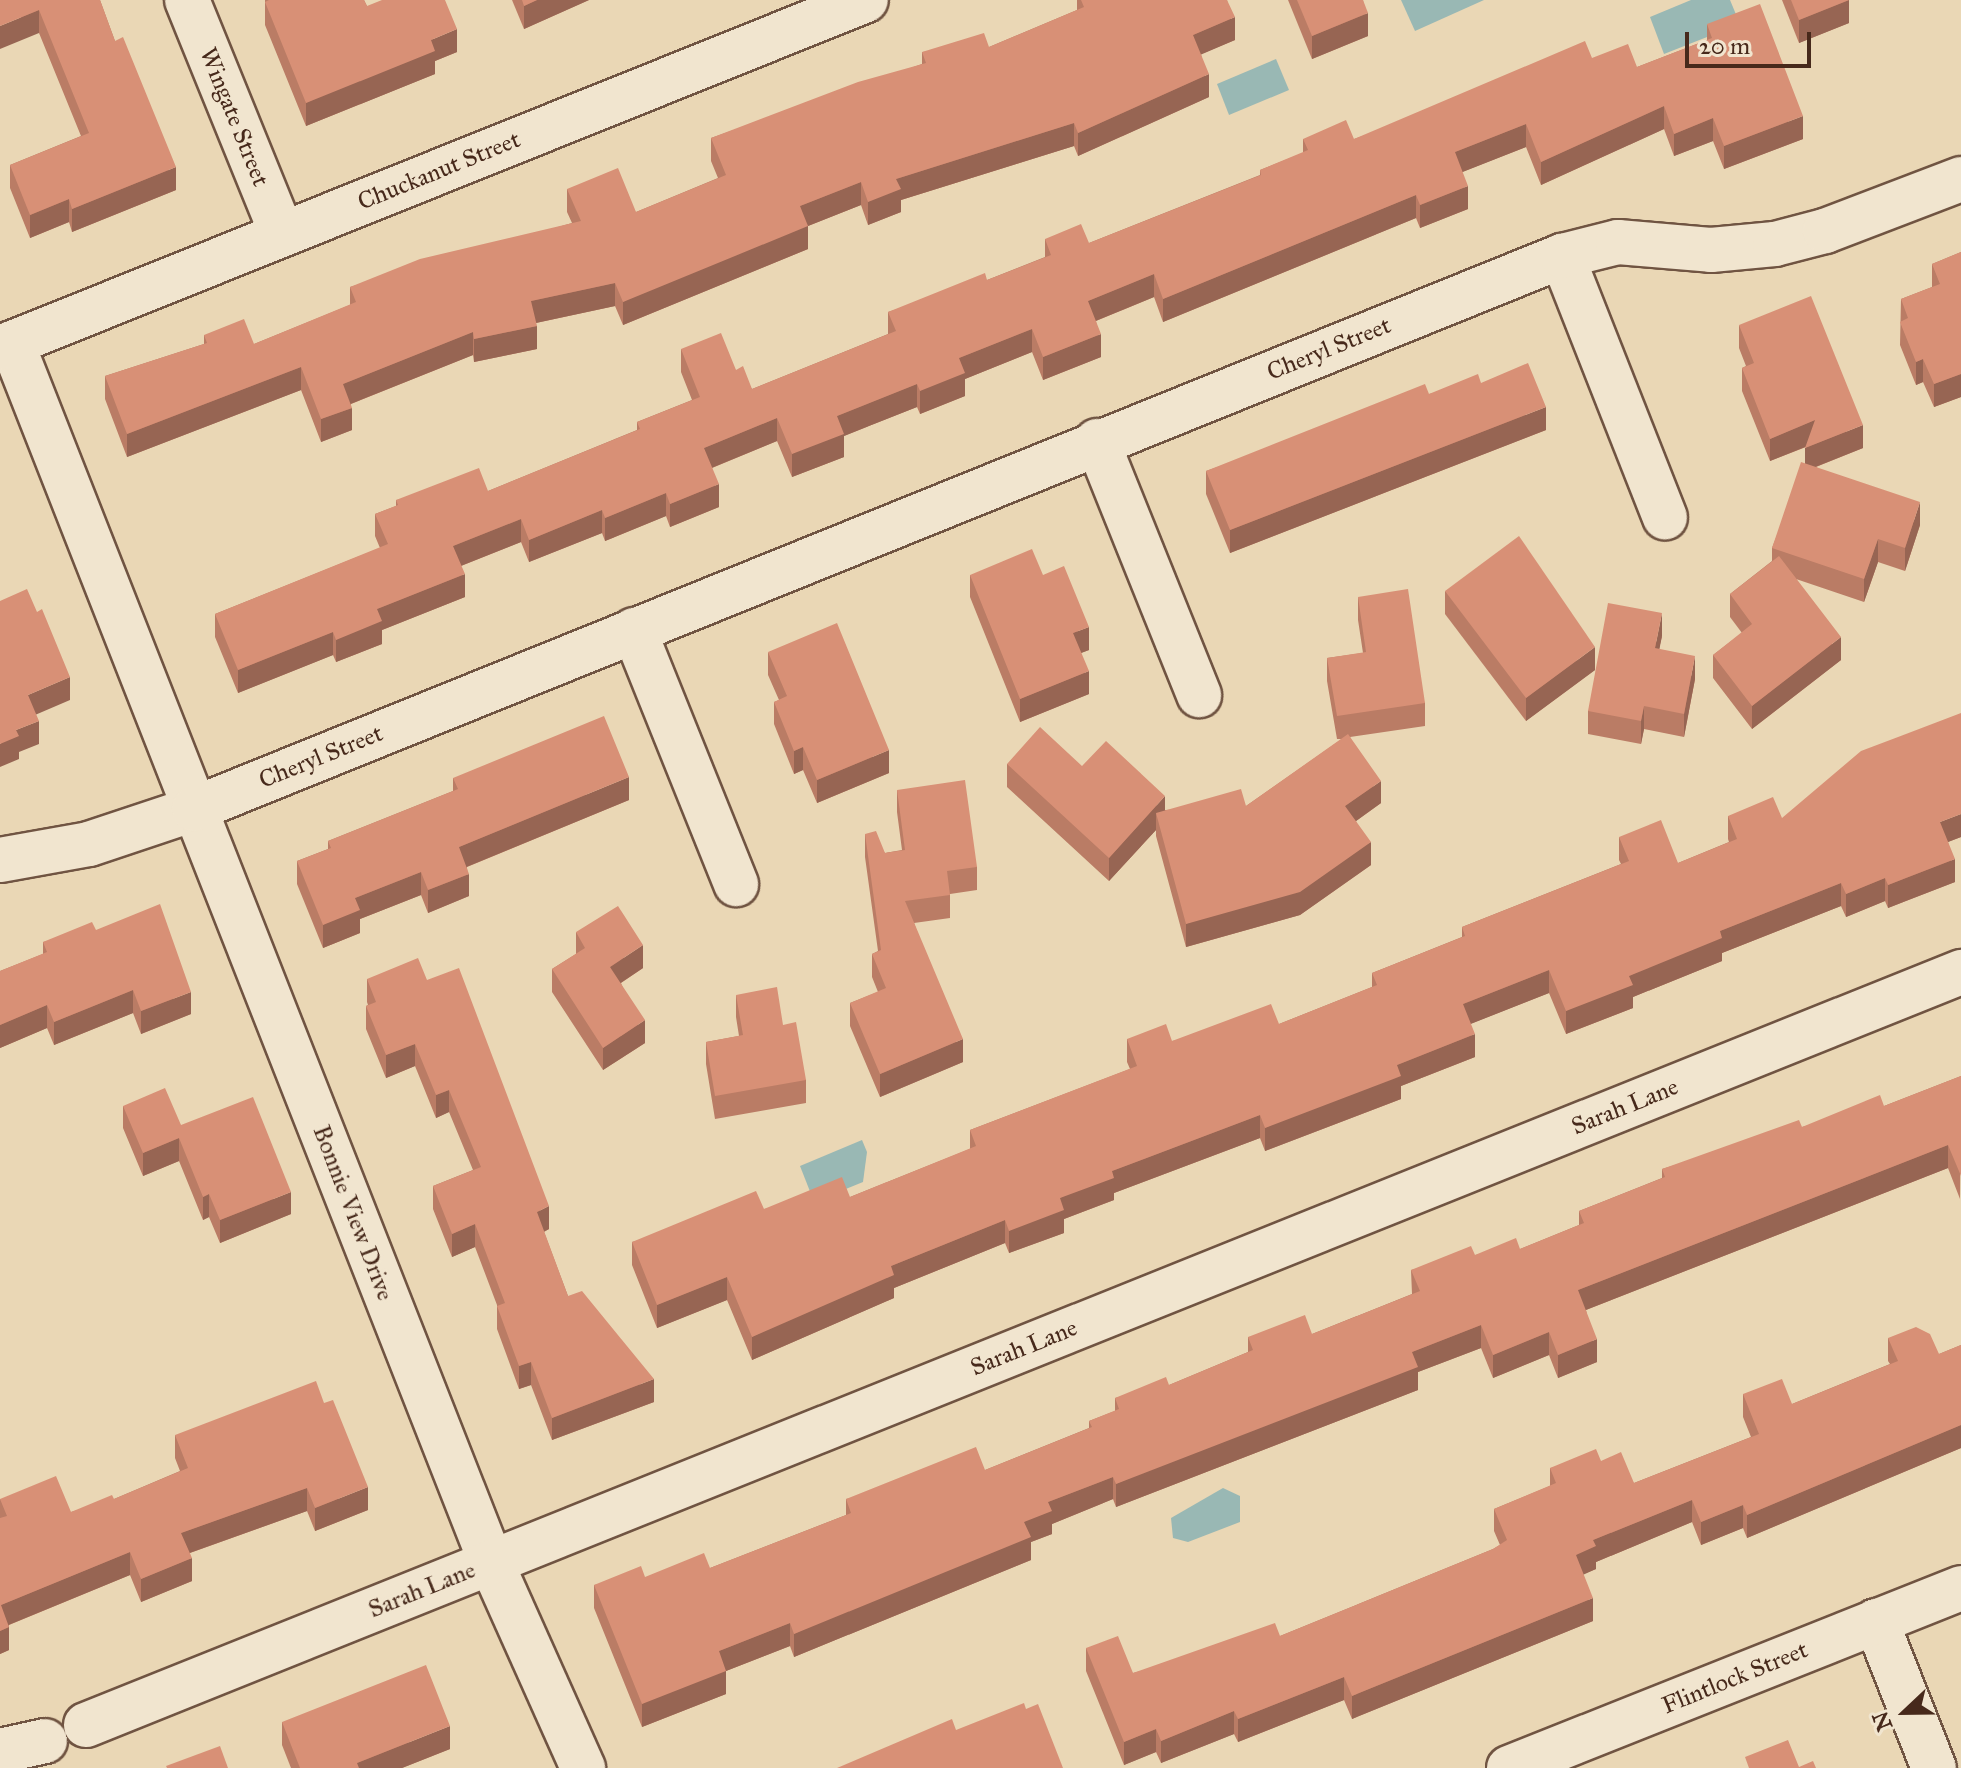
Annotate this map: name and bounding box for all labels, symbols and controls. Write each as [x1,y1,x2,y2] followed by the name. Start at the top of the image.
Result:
[1689,16,1815,66] scale bar
[1699,31,1750,61] text: 20 m
[193,43,275,191] street label: Wingate Street
[354,125,524,217] street label: Chuckanut Street
[1263,311,1395,387] street label: Cheryl Street
[255,719,387,795] street label: Cheryl Street
[1567,1073,1683,1141] street label: Sarah Lane
[306,1121,400,1305] street label: Bonnie View Drive
[966,1314,1082,1382] street label: Sarah Lane
[364,1556,480,1624] street label: Sarah Lane
[1658,1636,1812,1720] street label: Flintlock Street
[1865,1672,1945,1752] north arrow
[1866,1707,1898,1735] text: N

